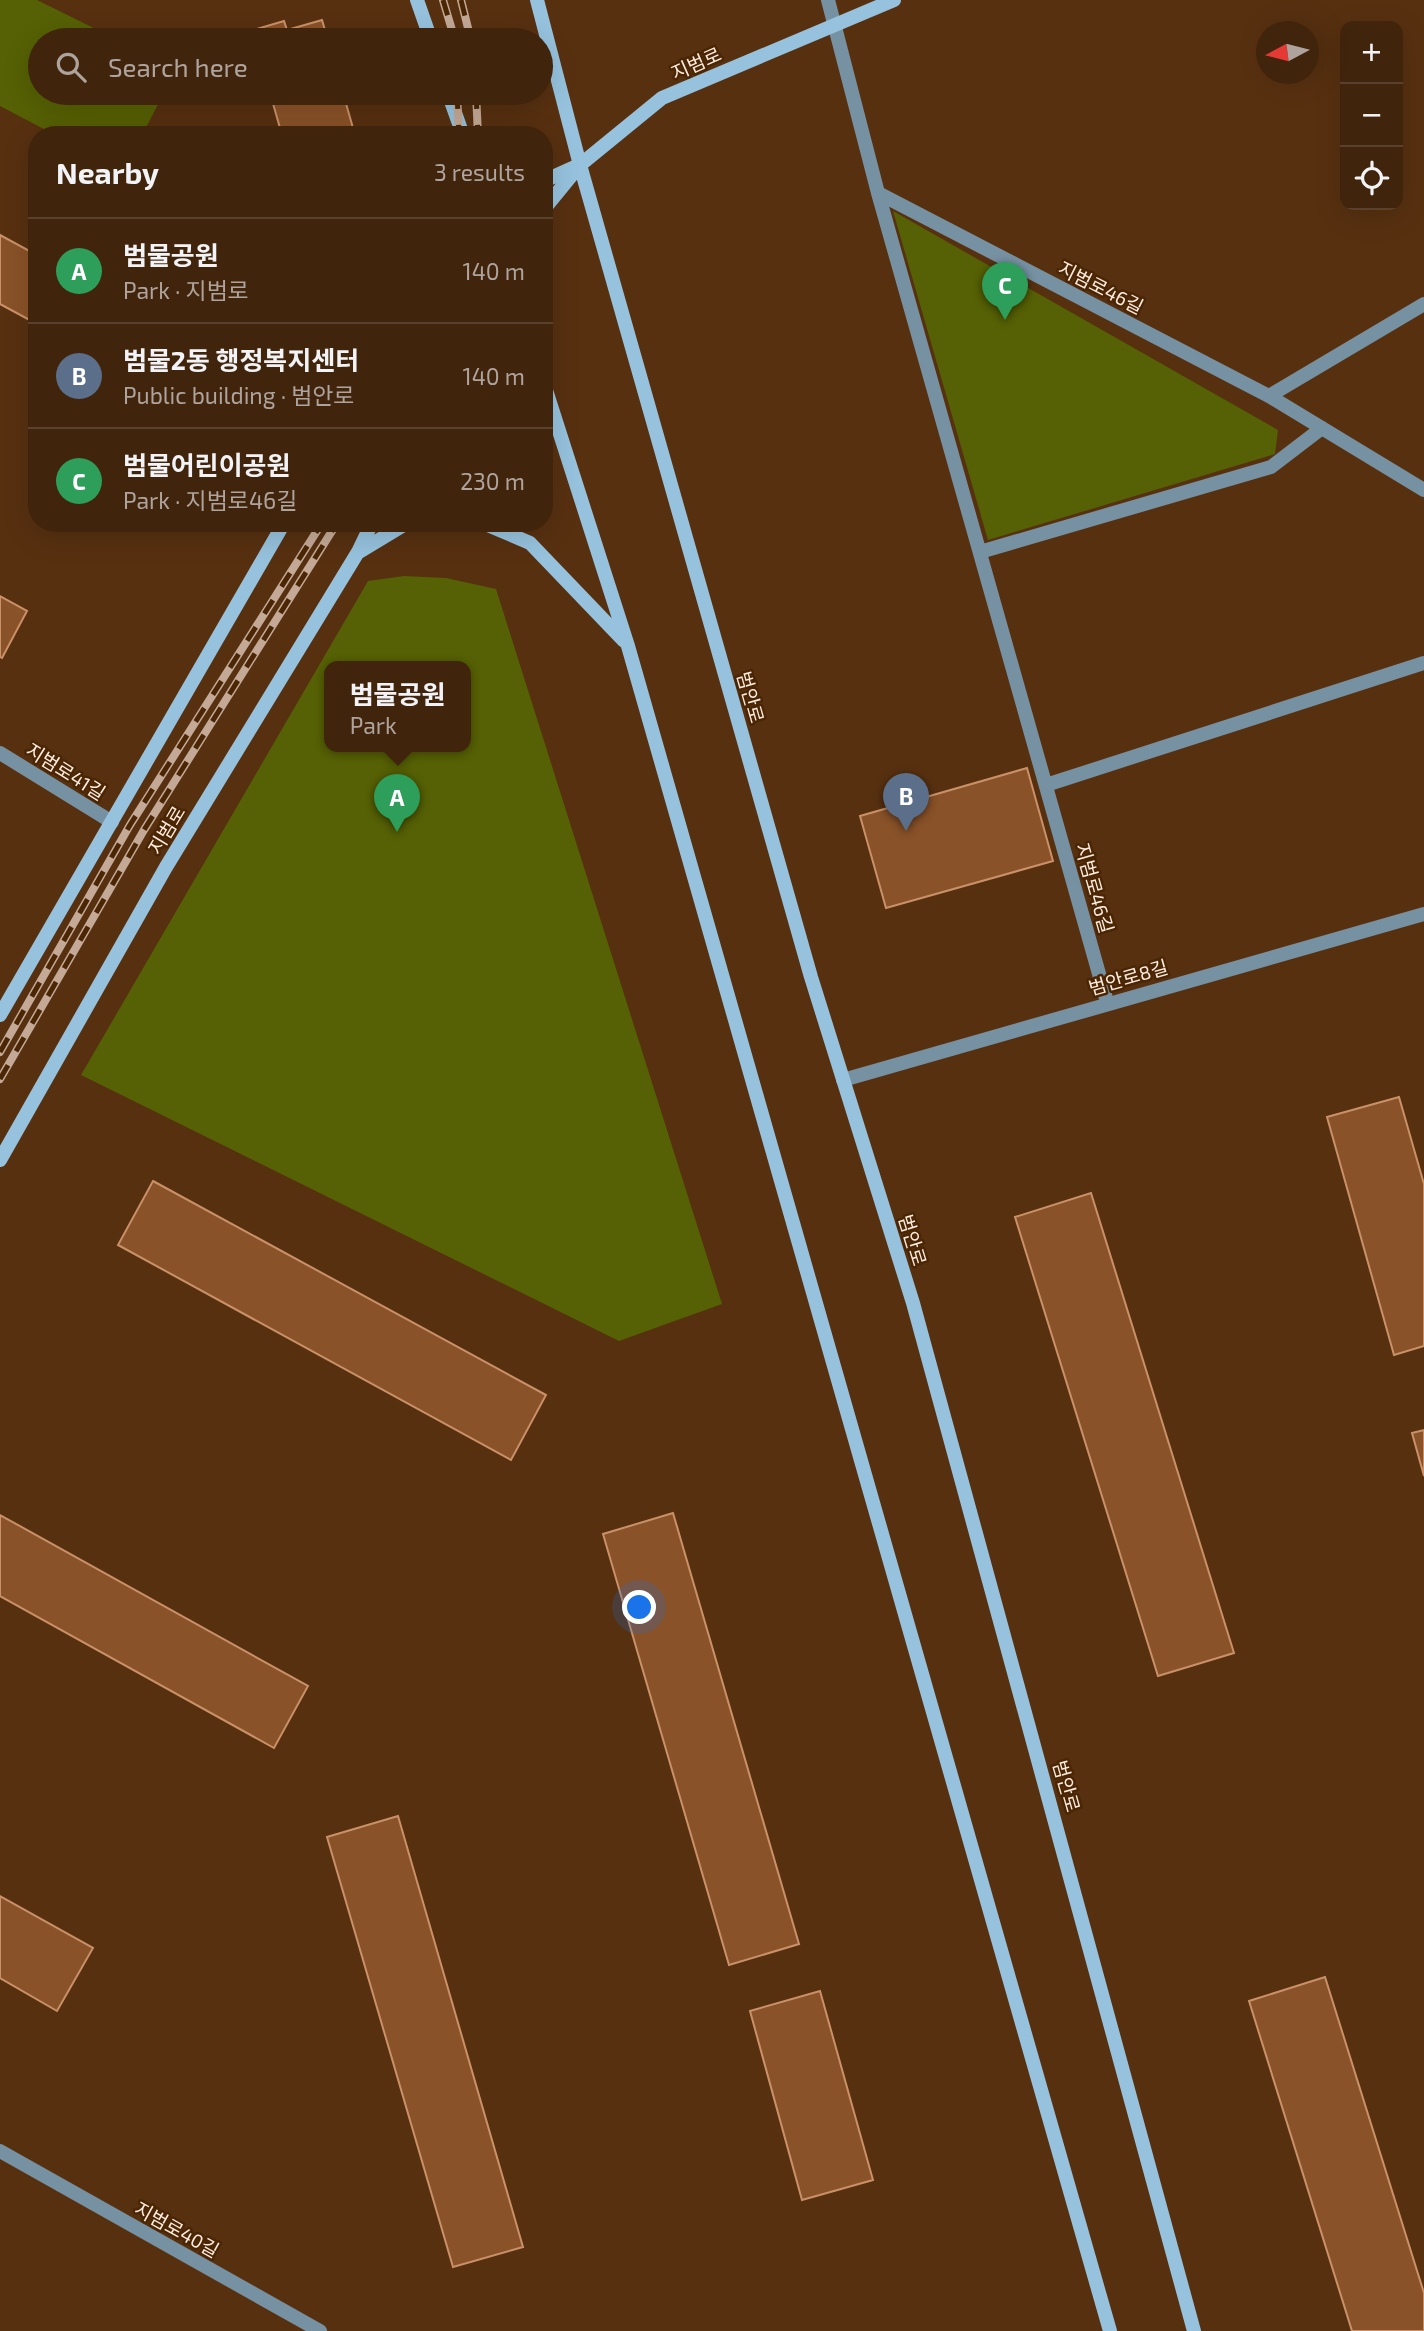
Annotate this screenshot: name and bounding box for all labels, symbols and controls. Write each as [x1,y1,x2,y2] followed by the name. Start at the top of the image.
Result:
[1256,21,1319,84] north arrow
[1340,21,1403,210] map controls
[1340,21,1403,84] button: +
[28,28,553,105] search box
[667,42,725,84] street label: 지범로
[52,48,90,86] icon: search
[108,51,248,82] text: Search here
[1340,84,1403,147] button: −
[1340,147,1403,210] button: locate
[56,154,159,190] text: Nearby
[434,158,525,186] text: 3 results
[123,239,219,270] text: 범물공원
[1055,256,1147,318] street label: 지범로46길
[71,257,87,285] text: A
[463,257,525,285] text: 140 m
[982,262,1028,320] pin: C
[123,276,249,304] text: Park · 지범로
[123,344,359,375] text: 범물2동 행정복지센터
[72,362,86,390] text: B
[463,362,525,390] text: 140 m
[123,381,355,409] text: Public building · 범안로
[123,449,290,480] text: 범물어린이공원
[72,467,86,495] text: C
[460,467,525,495] text: 230 m
[123,486,297,514] text: Park · 지범로46길
[324,661,471,752] popup
[733,669,769,725] street label: 범안로
[350,678,445,709] text: 범물공원
[350,711,397,739] text: Park
[22,738,110,804] street label: 지범로41길
[883,773,929,831] pin: B
[374,774,420,832] pin: A
[143,802,189,858] street label: 지범로
[1071,840,1119,936] street label: 지범로46길
[1086,955,1170,999] street label: 범안로8길
[894,1212,932,1268] street label: 범안로
[622,1590,656,1624] your location
[1049,1758,1085,1814] street label: 범안로
[131,2196,223,2262] street label: 지범로40길

